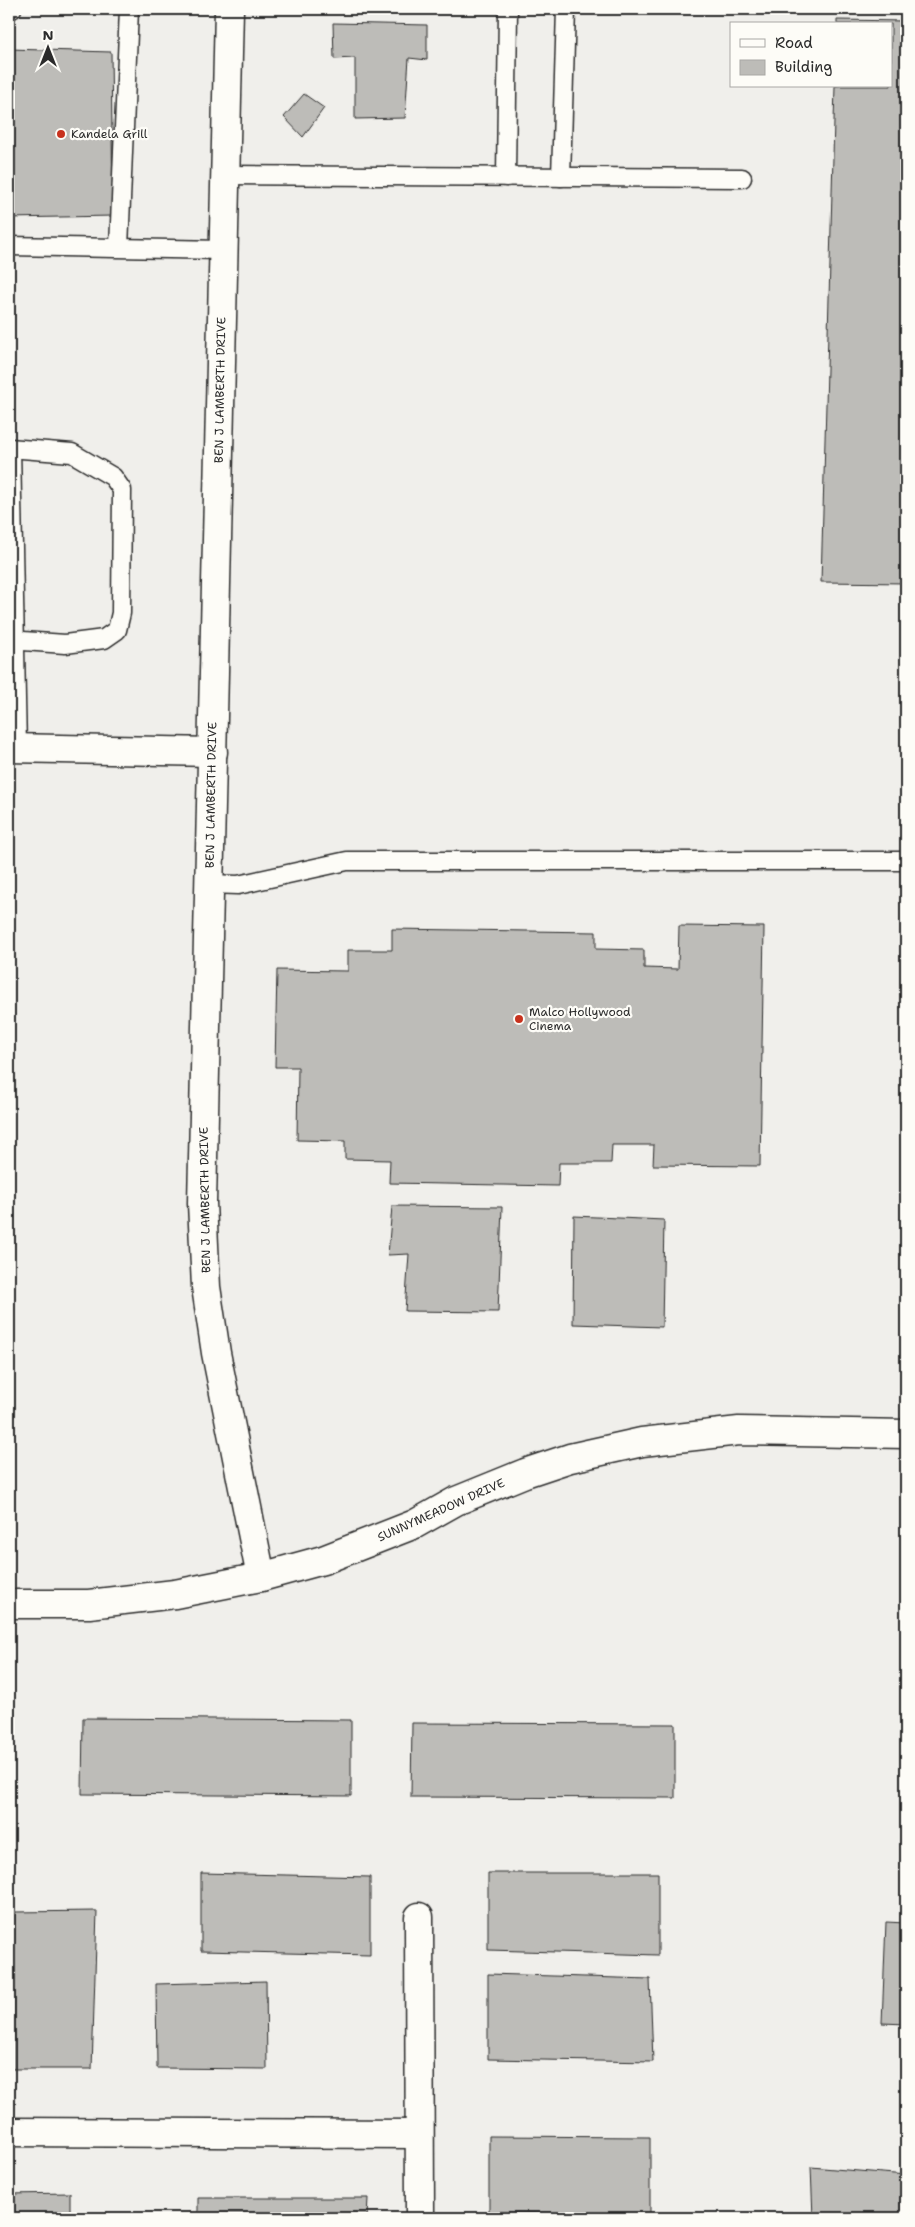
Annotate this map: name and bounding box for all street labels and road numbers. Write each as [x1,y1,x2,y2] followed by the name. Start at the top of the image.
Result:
[211,317,229,463] street label: BEN J LAMBERTH DRIVE
[202,722,220,868] street label: BEN J LAMBERTH DRIVE
[196,1127,214,1273] street label: BEN J LAMBERTH DRIVE
[375,1475,507,1545] street label: SUNNYMEADOW DRIVE

